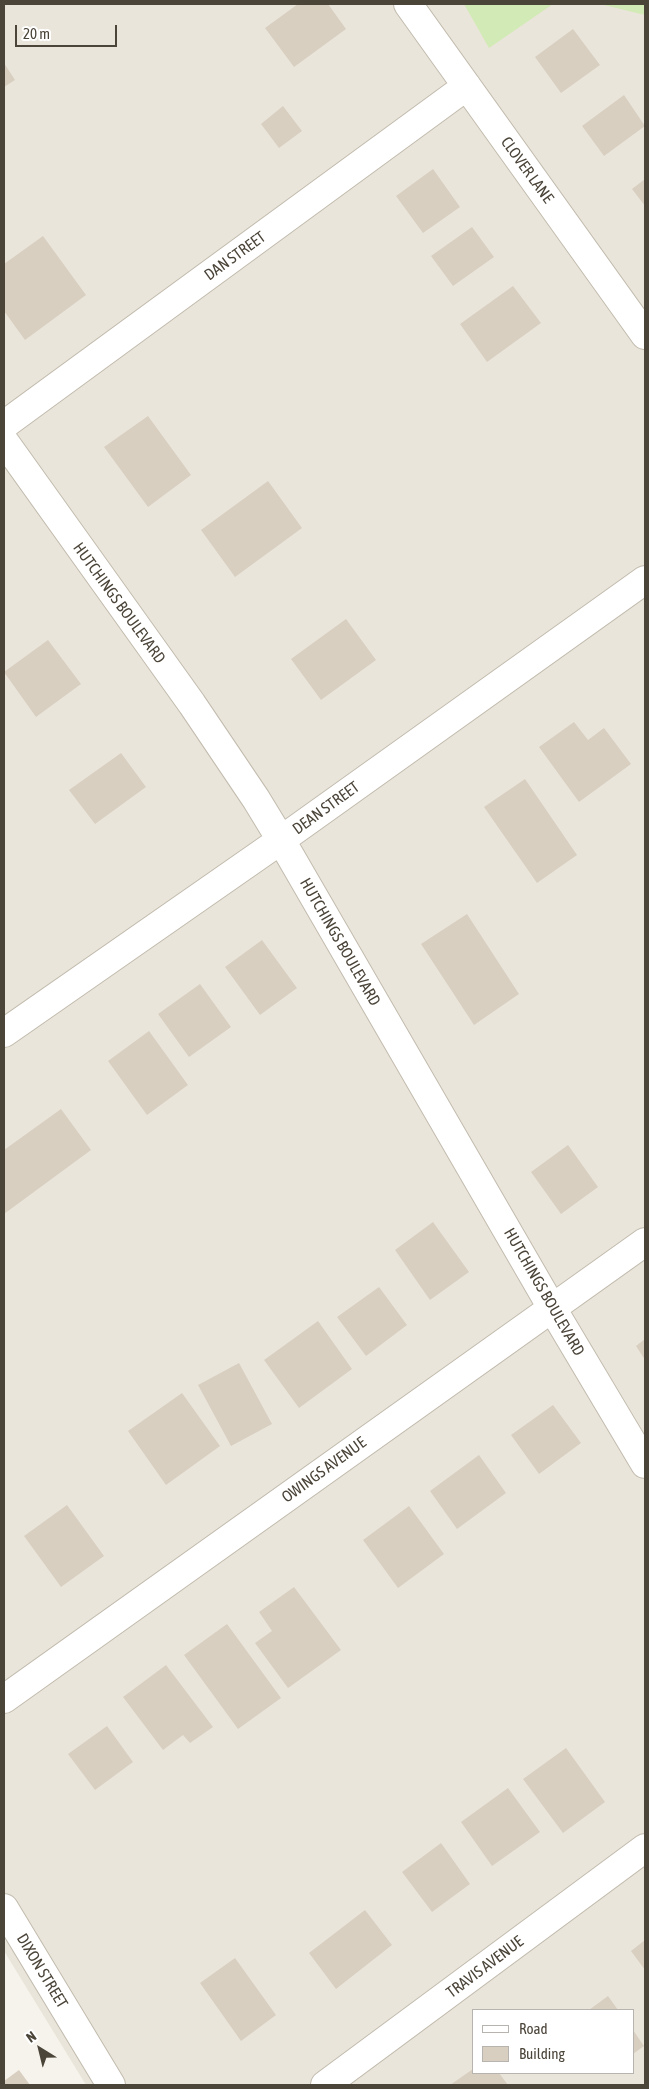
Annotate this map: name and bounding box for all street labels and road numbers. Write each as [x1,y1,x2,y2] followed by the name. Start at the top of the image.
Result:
[496,133,558,207] street label: CLOVER LANE
[201,227,269,285] street label: DAN STREET
[69,539,169,667] street label: HUTCHINGS BOULEVARD
[289,777,363,839] street label: DEAN STREET
[296,875,384,1009] street label: HUTCHINGS BOULEVARD
[500,1225,588,1359] street label: HUTCHINGS BOULEVARD
[278,1433,370,1507] street label: OWINGS AVENUE
[12,1930,72,2012] street label: DIXON STREET
[443,1932,527,2002] street label: TRAVIS AVENUE

